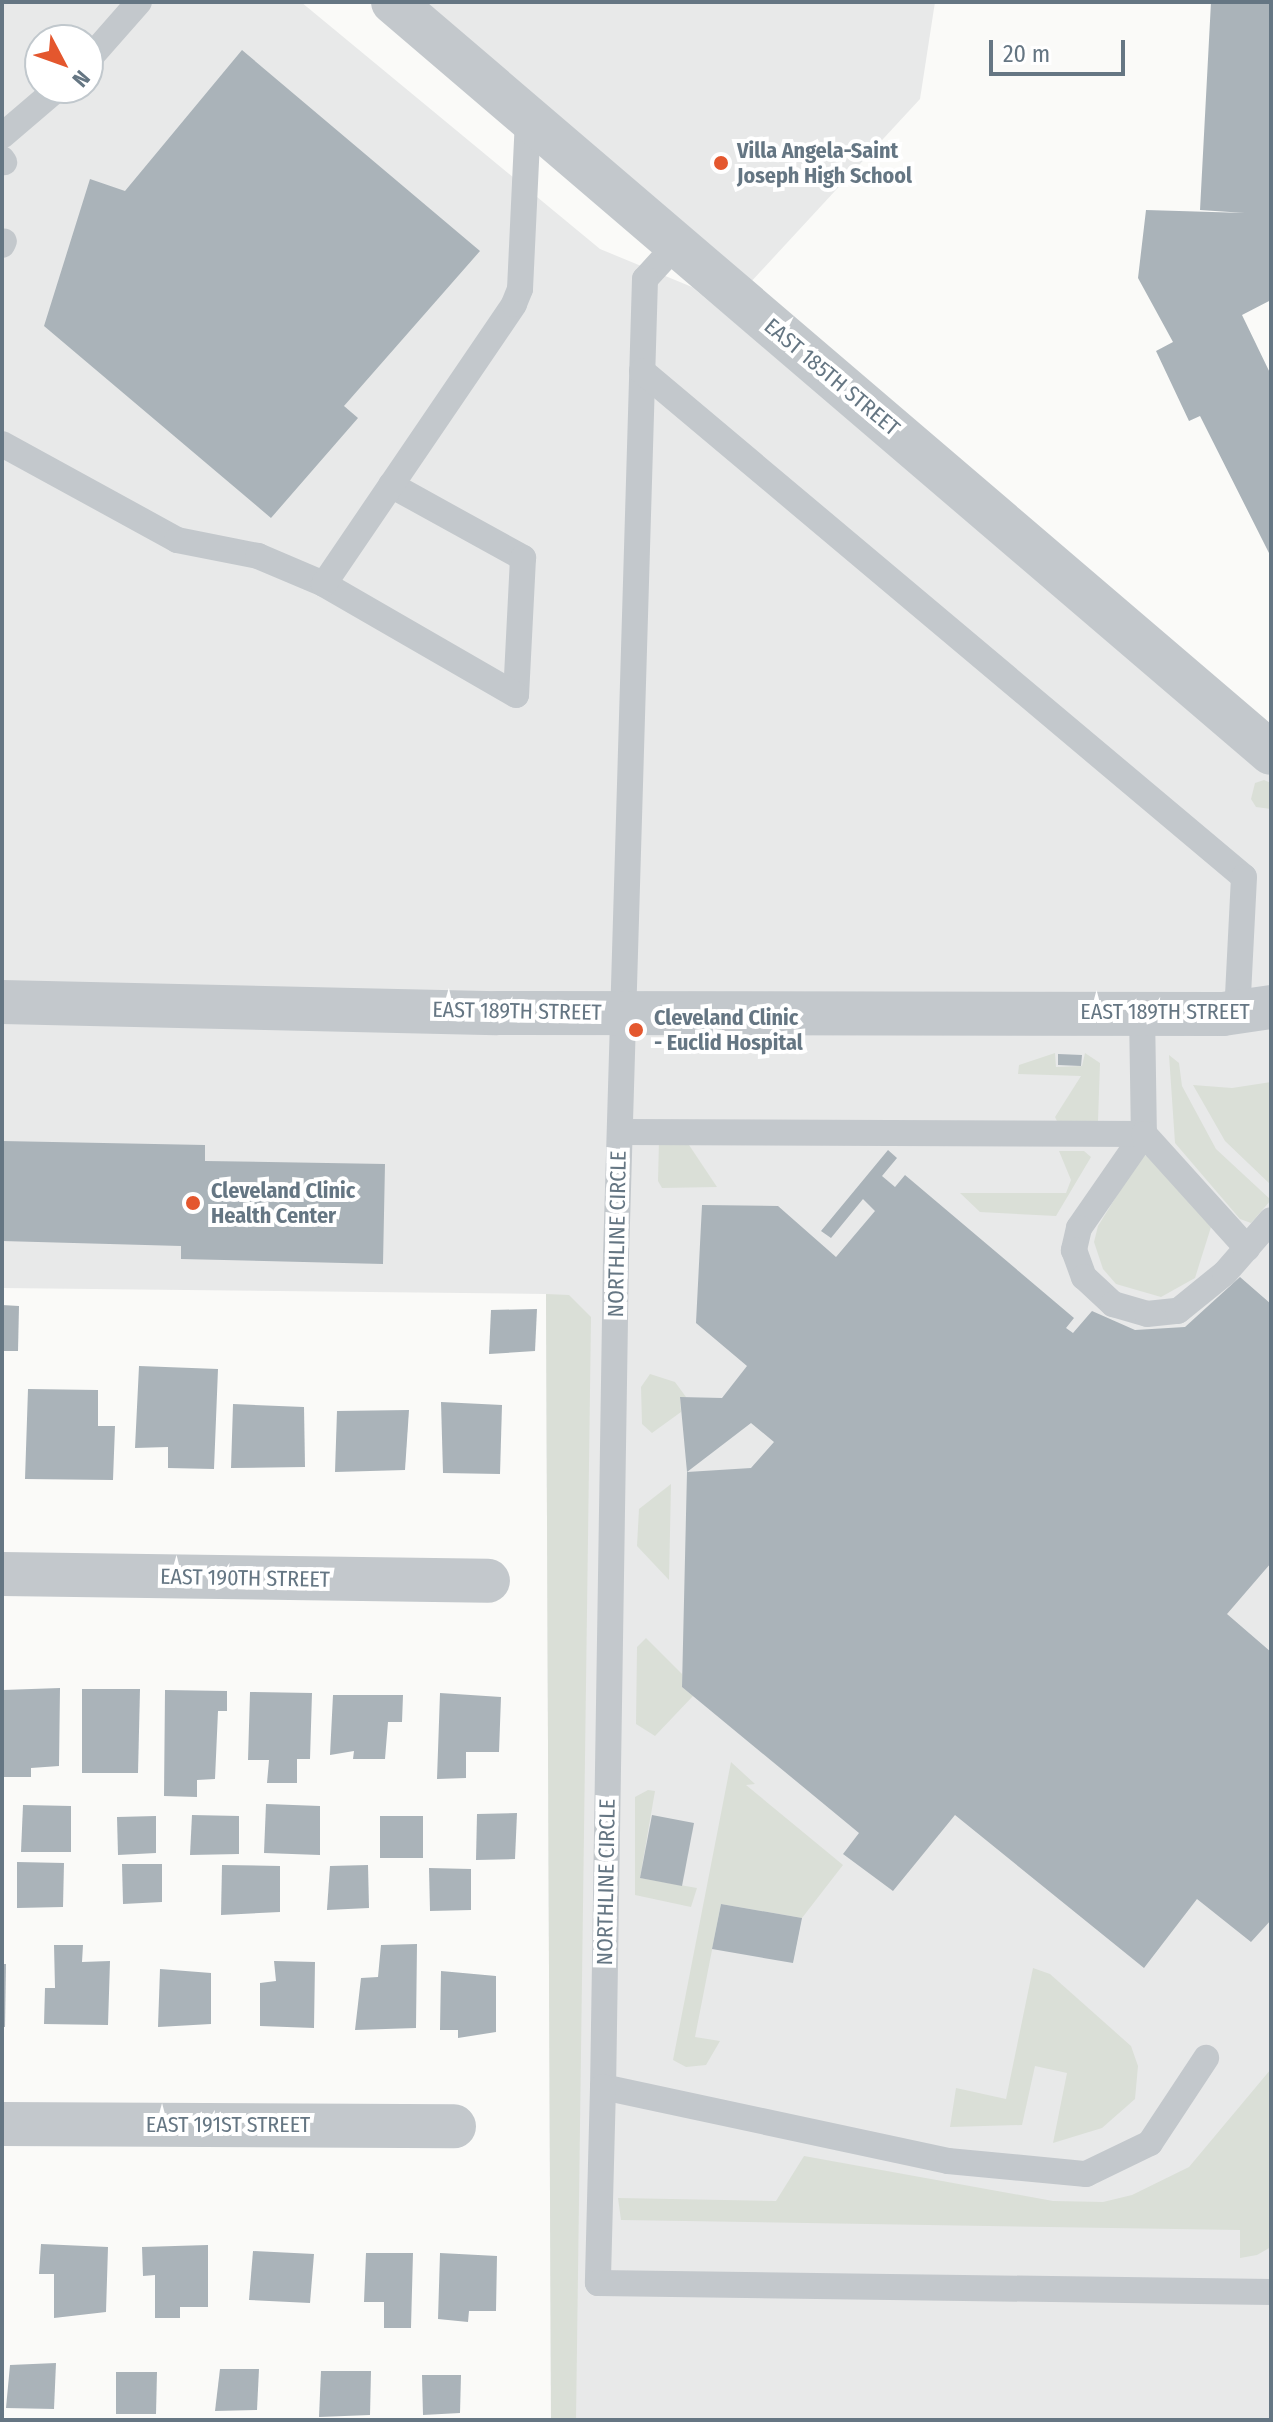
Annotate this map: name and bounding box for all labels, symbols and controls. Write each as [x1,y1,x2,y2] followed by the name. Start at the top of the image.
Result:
[24,24,104,104] north arrow
[993,24,1129,74] scale bar
[1003,40,1050,68] text: 20 m
[66,65,95,93] text: N
[737,137,912,188] place label: Villa Angela-Saint Joseph High School
[712,154,730,172] marker: Villa Angela-Saint Joseph High School
[759,313,905,441] street label: EAST 185TH STREET
[432,996,602,1026] street label: EAST 189TH STREET
[1080,999,1250,1025] street label: EAST 189TH STREET
[654,1004,803,1056] place label: Cleveland Clinic - Euclid Hospital
[625,1019,647,1041] marker: Cleveland Clinic - Euclid Hospital
[602,1151,632,1317] street label: NORTHLINE CIRCLE
[211,1177,355,1228] place label: Cleveland Clinic Health Center
[182,1192,204,1214] marker: Cleveland Clinic Health Center
[160,1563,330,1593] street label: EAST 190TH STREET
[591,1799,621,1965] street label: NORTHLINE CIRCLE
[146,2112,310,2138] street label: EAST 191ST STREET

